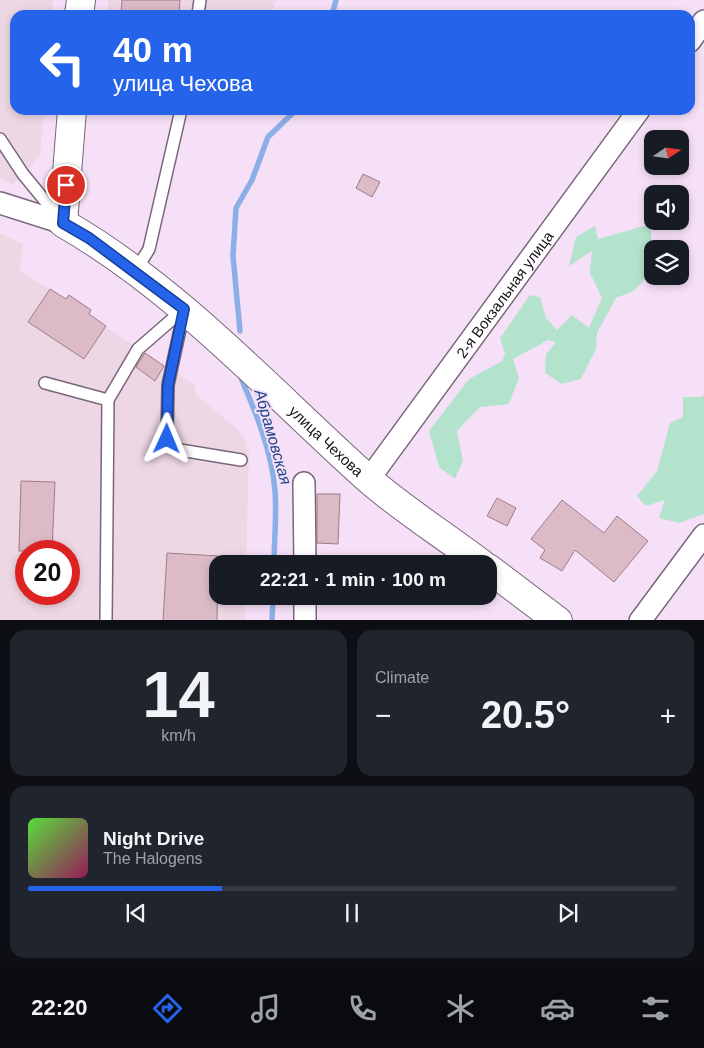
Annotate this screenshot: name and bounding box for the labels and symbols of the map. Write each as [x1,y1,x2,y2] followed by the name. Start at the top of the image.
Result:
[644,130,689,175] north arrow
[45,164,87,206] pin
[452,227,557,361] street label: 2-я Вокзальная улица
[251,387,295,487] water label: Абрамовская
[286,402,368,480] street label: улица Чехова
[140,412,192,464] position arrow
[15,540,80,605] speed limit sign: 20

